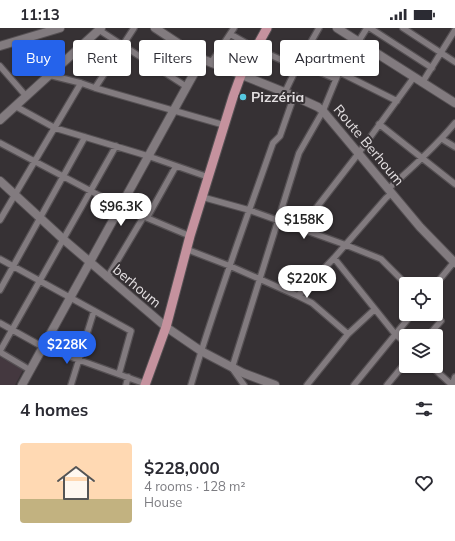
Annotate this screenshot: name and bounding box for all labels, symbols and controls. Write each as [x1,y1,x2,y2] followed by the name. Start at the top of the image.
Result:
[20,5,60,24] text: 11:13
[12,40,65,76] chip: Buy
[73,40,131,76] chip: Rent
[139,40,206,76] chip: Filters
[214,40,272,76] chip: New
[280,40,379,76] chip: Apartment
[251,88,304,106] place label: Pizzéria
[238,92,248,102] marker: Pizzéria
[330,101,408,189] street label: Route Berhoum
[88,193,154,227] pin: $96.3K
[99,198,143,214] text: $96.3K
[276,206,332,240] pin: $158K
[284,211,324,227] text: $158K
[109,261,165,311] street label: berhoum
[279,265,335,299] pin: $220K
[287,270,327,286] text: $220K
[399,277,443,373] map controls
[399,277,443,321] button: locate
[399,329,443,373] button: layers
[39,331,95,365] pin: $228K
[47,336,87,352] text: $228K
[413,398,435,420] icon: filters
[20,399,88,420] text: 4 homes
[144,457,220,478] text: $228,000
[52,459,100,507] icon: home
[413,472,435,494] icon: heart
[144,478,245,494] text: 4 rooms · 128 m²
[144,494,182,510] text: House

